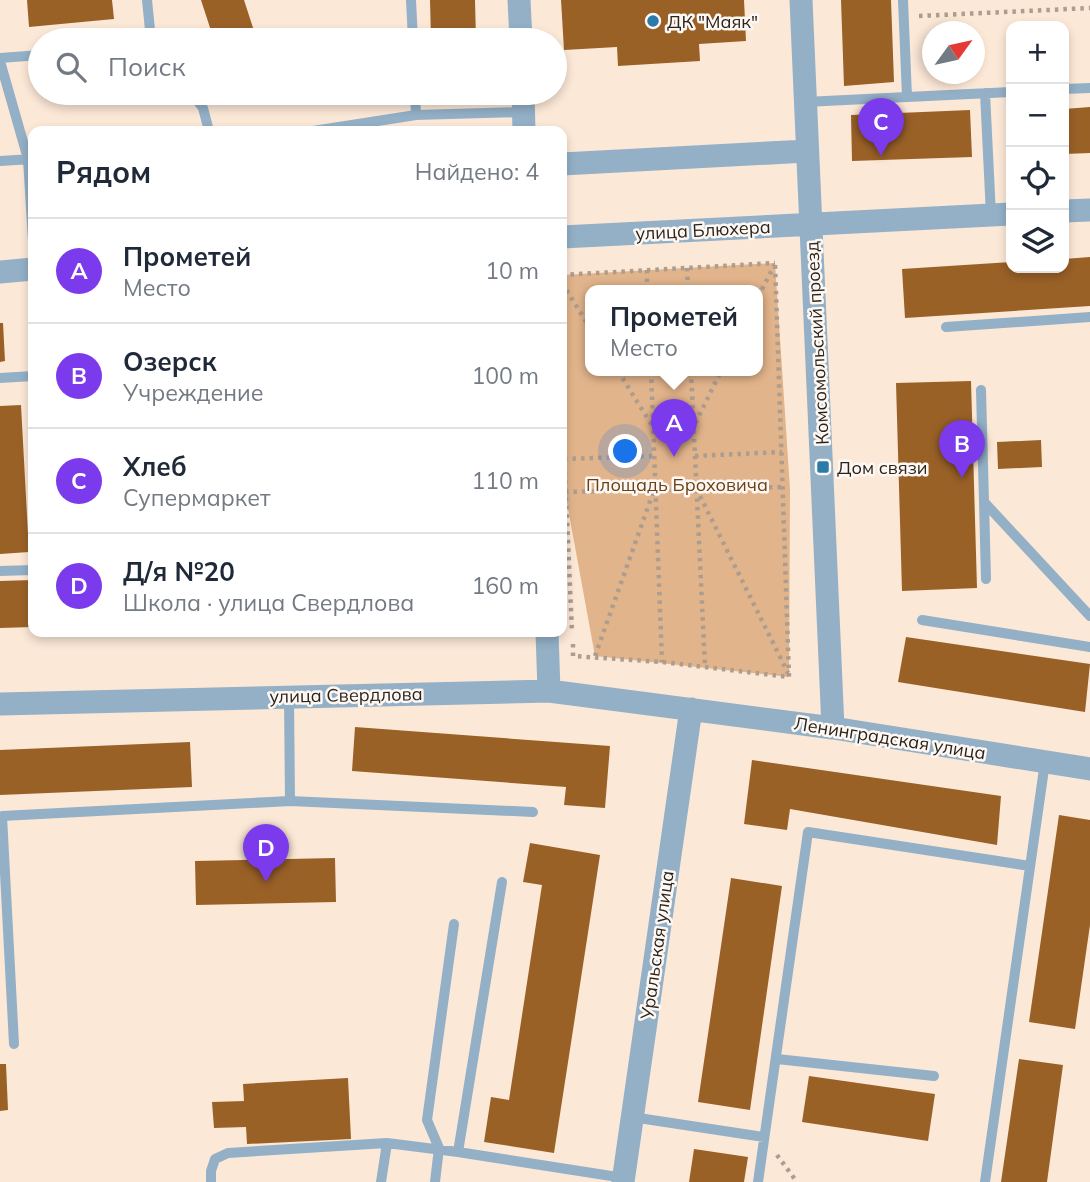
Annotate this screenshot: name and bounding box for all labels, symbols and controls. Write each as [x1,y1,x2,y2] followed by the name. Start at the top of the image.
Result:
[667,10,758,33] place label: ДК "Маяк"
[645,13,661,29] marker: ДК "Маяк"
[922,21,985,84] north arrow
[1006,21,1069,273] map controls
[1006,21,1069,84] button: +
[28,28,567,105] search box
[52,48,90,86] icon: search
[108,50,186,83] text: Поиск
[1006,84,1069,147] button: −
[858,98,904,156] pin: C
[1006,147,1069,210] button: locate
[56,153,151,191] text: Рядом
[415,157,539,186] text: Найдено: 4
[1006,210,1069,273] button: layers
[635,215,771,245] street label: улица Блюхера
[123,240,251,273] text: Прометей
[800,241,834,445] street label: Комсомольский проезд
[70,256,88,285] text: A
[485,256,539,285] text: 10 m
[123,273,191,302] text: Место
[585,285,763,376] popup
[610,300,738,333] text: Прометей
[610,333,678,362] text: Место
[123,345,217,378] text: Озерск
[71,361,87,390] text: B
[471,361,539,390] text: 100 m
[123,378,263,407] text: Учреждение
[651,399,697,457] pin: A
[939,420,985,478] pin: B
[608,434,642,468] your location
[123,450,187,483] text: Хлеб
[837,456,928,479] place label: Дом связи
[815,459,831,475] marker: Дом связи
[71,466,87,495] text: C
[471,466,539,495] text: 110 m
[586,473,768,496] park label: Площадь Броховича
[123,483,270,512] text: Супермаркет
[123,555,235,588] text: Д/я №20
[70,571,88,600] text: D
[471,571,539,600] text: 160 m
[123,588,414,617] text: Школа · улица Свердлова
[269,682,423,708] street label: улица Свердлова
[793,711,987,765] street label: Ленинградская улица
[243,824,289,882] pin: D
[635,869,679,1022] street label: Уральская улица

